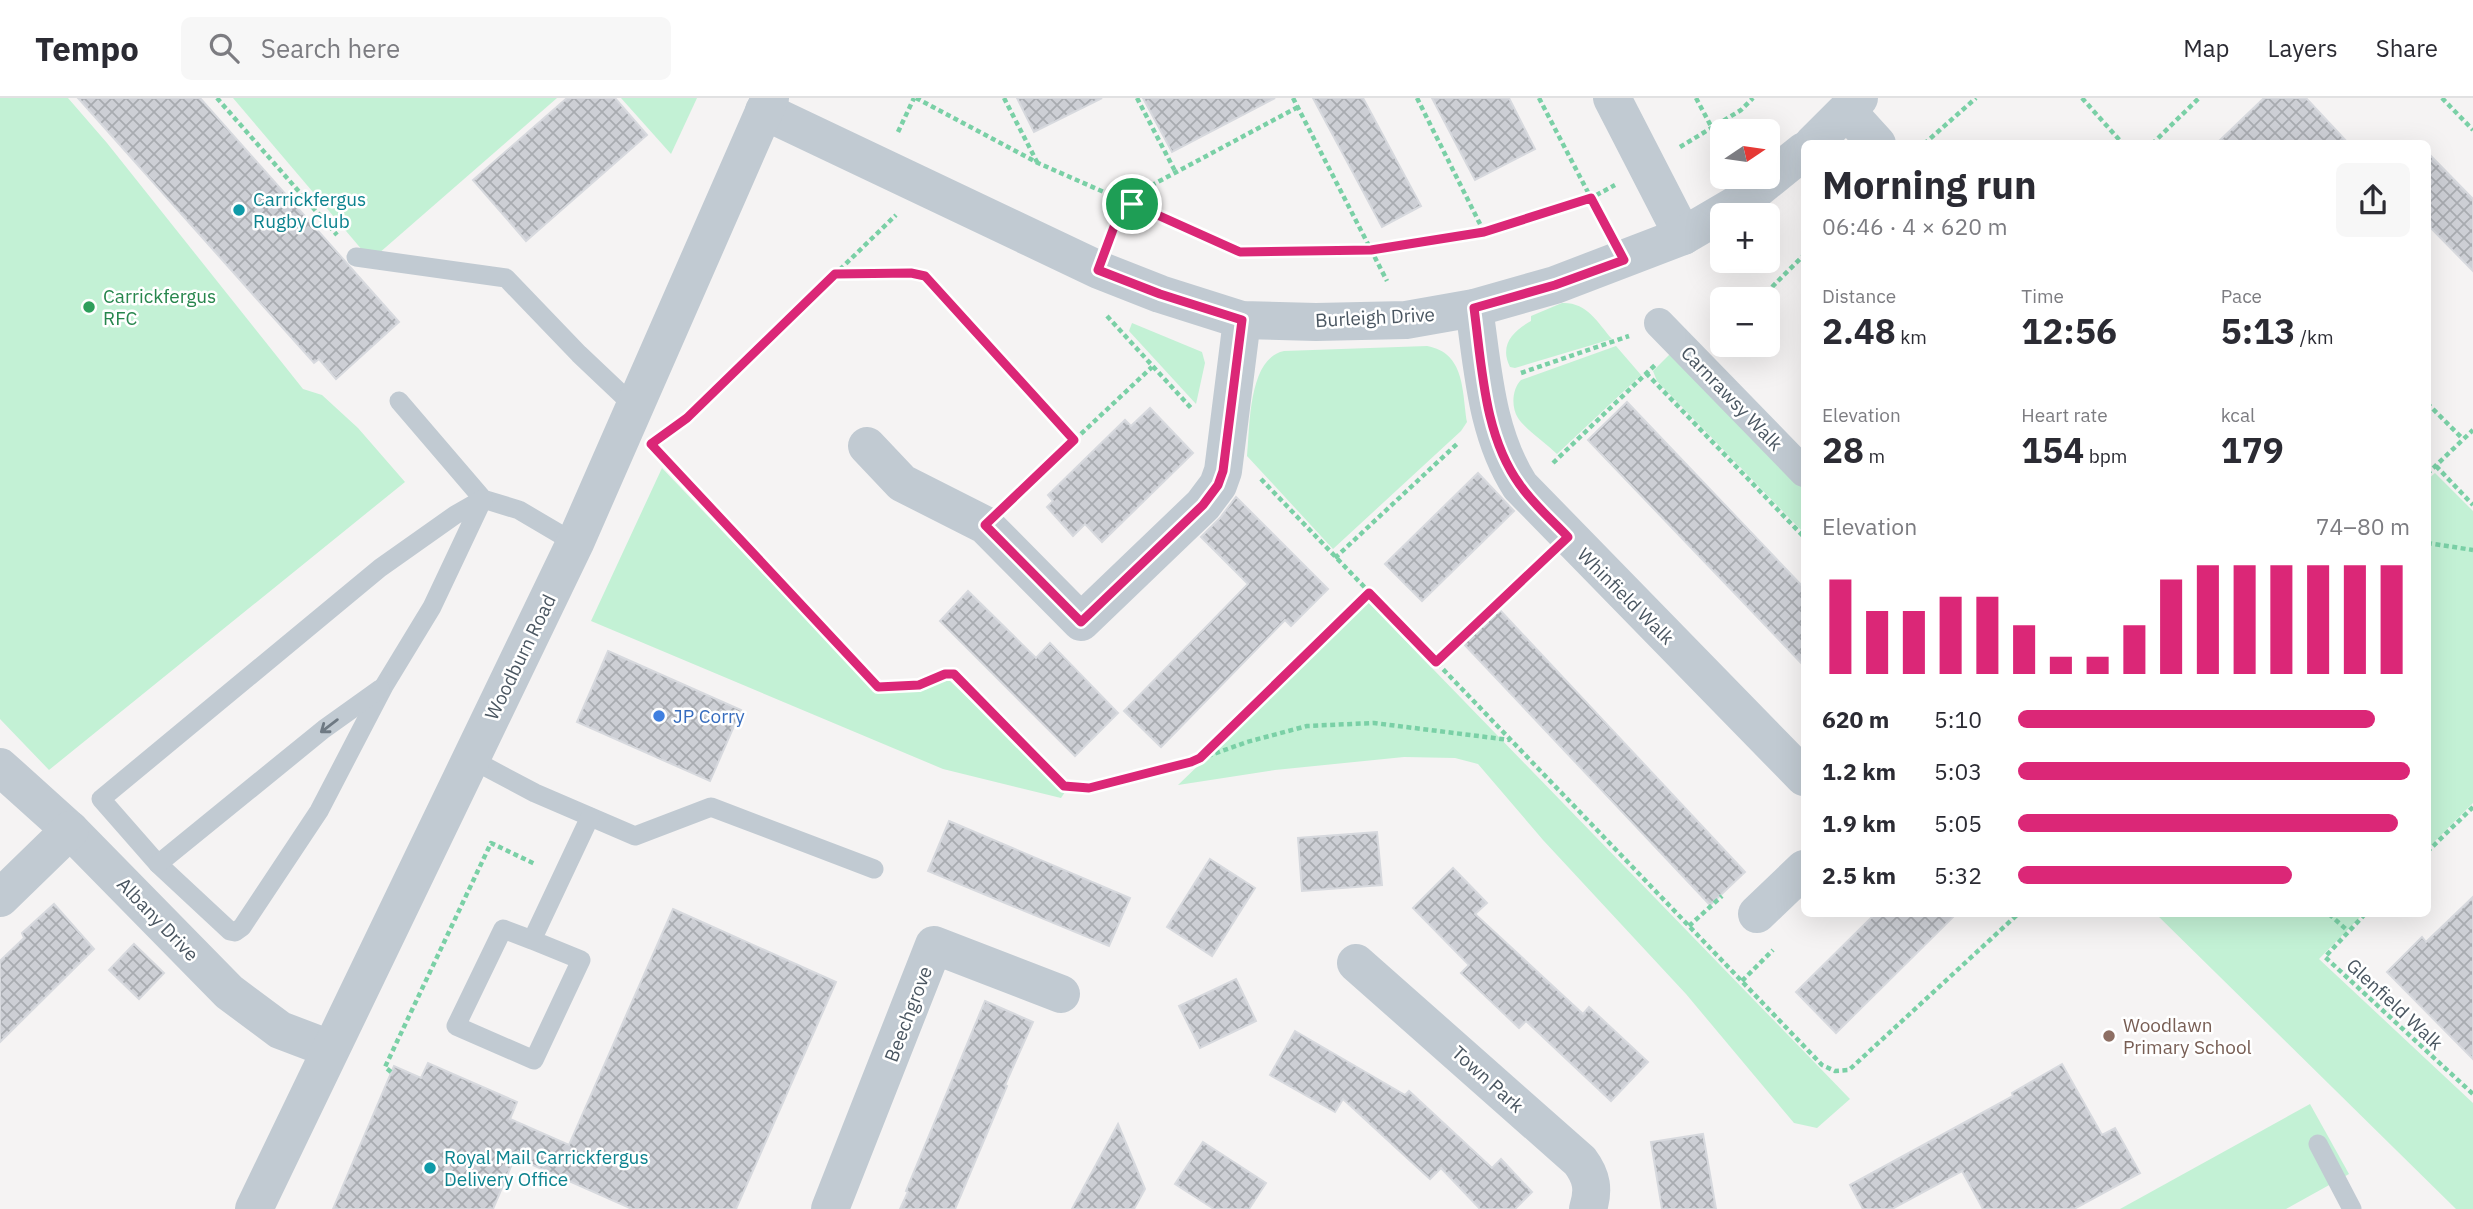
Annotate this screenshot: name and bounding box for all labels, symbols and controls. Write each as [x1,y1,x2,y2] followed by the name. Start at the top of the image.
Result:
[181,17,671,80] search box
[35,27,139,70] text: Tempo
[205,29,243,67] icon: search
[261,31,400,65] text: Search here
[2183,32,2230,64] text: Map
[2268,32,2338,64] text: Layers
[2376,32,2438,64] text: Share
[1710,119,1780,189] north arrow
[1710,119,1780,357] map controls
[1822,160,2037,209] text: Morning run
[2336,163,2410,237] button: share
[1102,174,1162,234] pin
[1113,185,1151,223] icon: arrive
[253,187,366,233] place label: Carrickfergus Rugby Club
[231,202,247,218] marker: Carrickfergus Rugby Club
[1710,203,1780,273] button: +
[1822,211,2008,241] text: 06:46 · 4 × 620 m
[103,284,216,330] place label: Carrickfergus RFC
[1822,284,1896,308] text: Distance
[2021,284,2064,308] text: Time
[2221,284,2262,308] text: Pace
[1710,287,1780,357] button: −
[81,299,97,315] marker: Carrickfergus RFC
[1314,302,1436,332] street label: Burleigh Drive
[1822,308,1896,354] text: 2.48
[2021,308,2117,354] text: 12:56
[2221,308,2295,354] text: 5:13
[1896,325,1927,349] text: km
[2295,325,2334,349] text: /km
[1676,341,1788,455] street label: Carnrawsy Walk
[1822,403,1901,427] text: Elevation
[2021,403,2108,427] text: Heart rate
[2221,403,2255,427] text: kcal
[1822,427,1864,473] text: 28
[2021,427,2084,473] text: 154
[2221,427,2284,473] text: 179
[1864,444,1885,468] text: m
[2084,444,2127,468] text: bpm
[1822,511,1917,541] text: Elevation
[2316,511,2410,541] text: 74–80 m
[1573,543,1679,649] street label: Whinfield Walk
[479,590,561,724] street label: Woodburn Road
[673,704,745,728] place label: JP Corry
[1822,704,1889,734] text: 620 m
[1934,704,1982,734] text: 5:10
[651,708,667,724] marker: JP Corry
[320,719,338,734] one-way arrow
[1822,756,1896,786] text: 1.2 km
[1934,756,1982,786] text: 5:03
[1822,808,1896,838] text: 1.9 km
[1934,808,1982,838] text: 5:05
[1822,860,1896,890] text: 2.5 km
[1934,860,1982,890] text: 5:32
[112,872,204,966] street label: Albany Drive
[2342,953,2448,1055] street label: Glenfield Walk
[879,963,937,1065] street label: Beechgrove
[2123,1013,2252,1059] place label: Woodlawn Primary School
[2101,1028,2117,1044] marker: Woodlawn Primary School
[1447,1040,1529,1118] street label: Town Park
[444,1145,649,1191] place label: Royal Mail Carrickfergus Delivery Office
[422,1160,438,1176] marker: Royal Mail Carrickfergus Delivery Office

